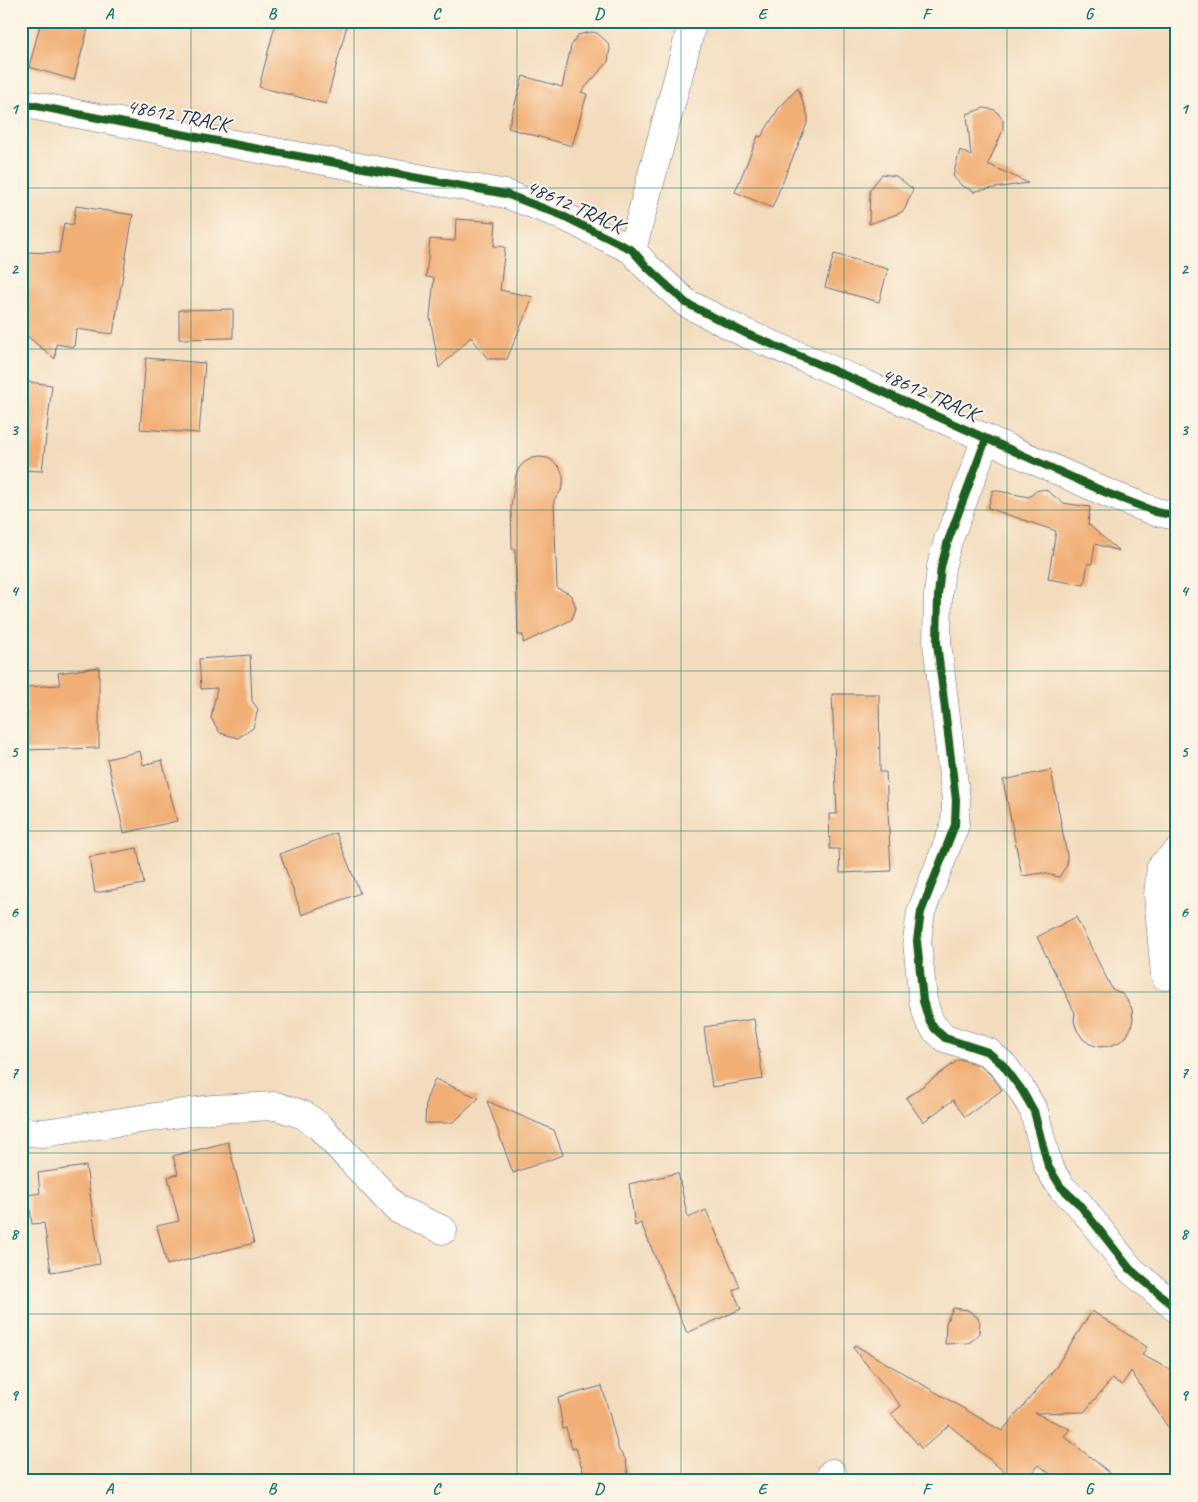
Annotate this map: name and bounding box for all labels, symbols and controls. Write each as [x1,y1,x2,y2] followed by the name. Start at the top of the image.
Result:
[105,4,115,24] text: A
[268,4,278,24] text: B
[432,4,442,24] text: C
[594,4,605,24] text: D
[758,4,769,24] text: E
[922,4,933,24] text: F
[1085,4,1095,24] text: G
[125,92,236,139] street label: 48612 TRACK
[10,99,19,119] text: 1
[1180,99,1189,119] text: 1
[522,173,632,241] street label: 48612 TRACK
[10,259,19,279] text: 2
[1180,259,1189,279] text: 2
[877,361,987,429] street label: 48612 TRACK
[10,420,19,440] text: 3
[1180,420,1189,440] text: 3
[10,581,19,601] text: 4
[1180,581,1189,601] text: 4
[11,742,20,762] text: 5
[1181,742,1190,762] text: 5
[10,902,19,922] text: 6
[1180,902,1189,922] text: 6
[10,1063,19,1083] text: 7
[1180,1063,1189,1083] text: 7
[10,1224,19,1244] text: 8
[1180,1224,1189,1244] text: 8
[10,1385,19,1405] text: 9
[1180,1385,1189,1405] text: 9
[105,1479,115,1499] text: A
[268,1479,278,1499] text: B
[432,1479,442,1499] text: C
[594,1479,605,1499] text: D
[758,1479,769,1499] text: E
[922,1479,933,1499] text: F
[1085,1479,1095,1499] text: G

